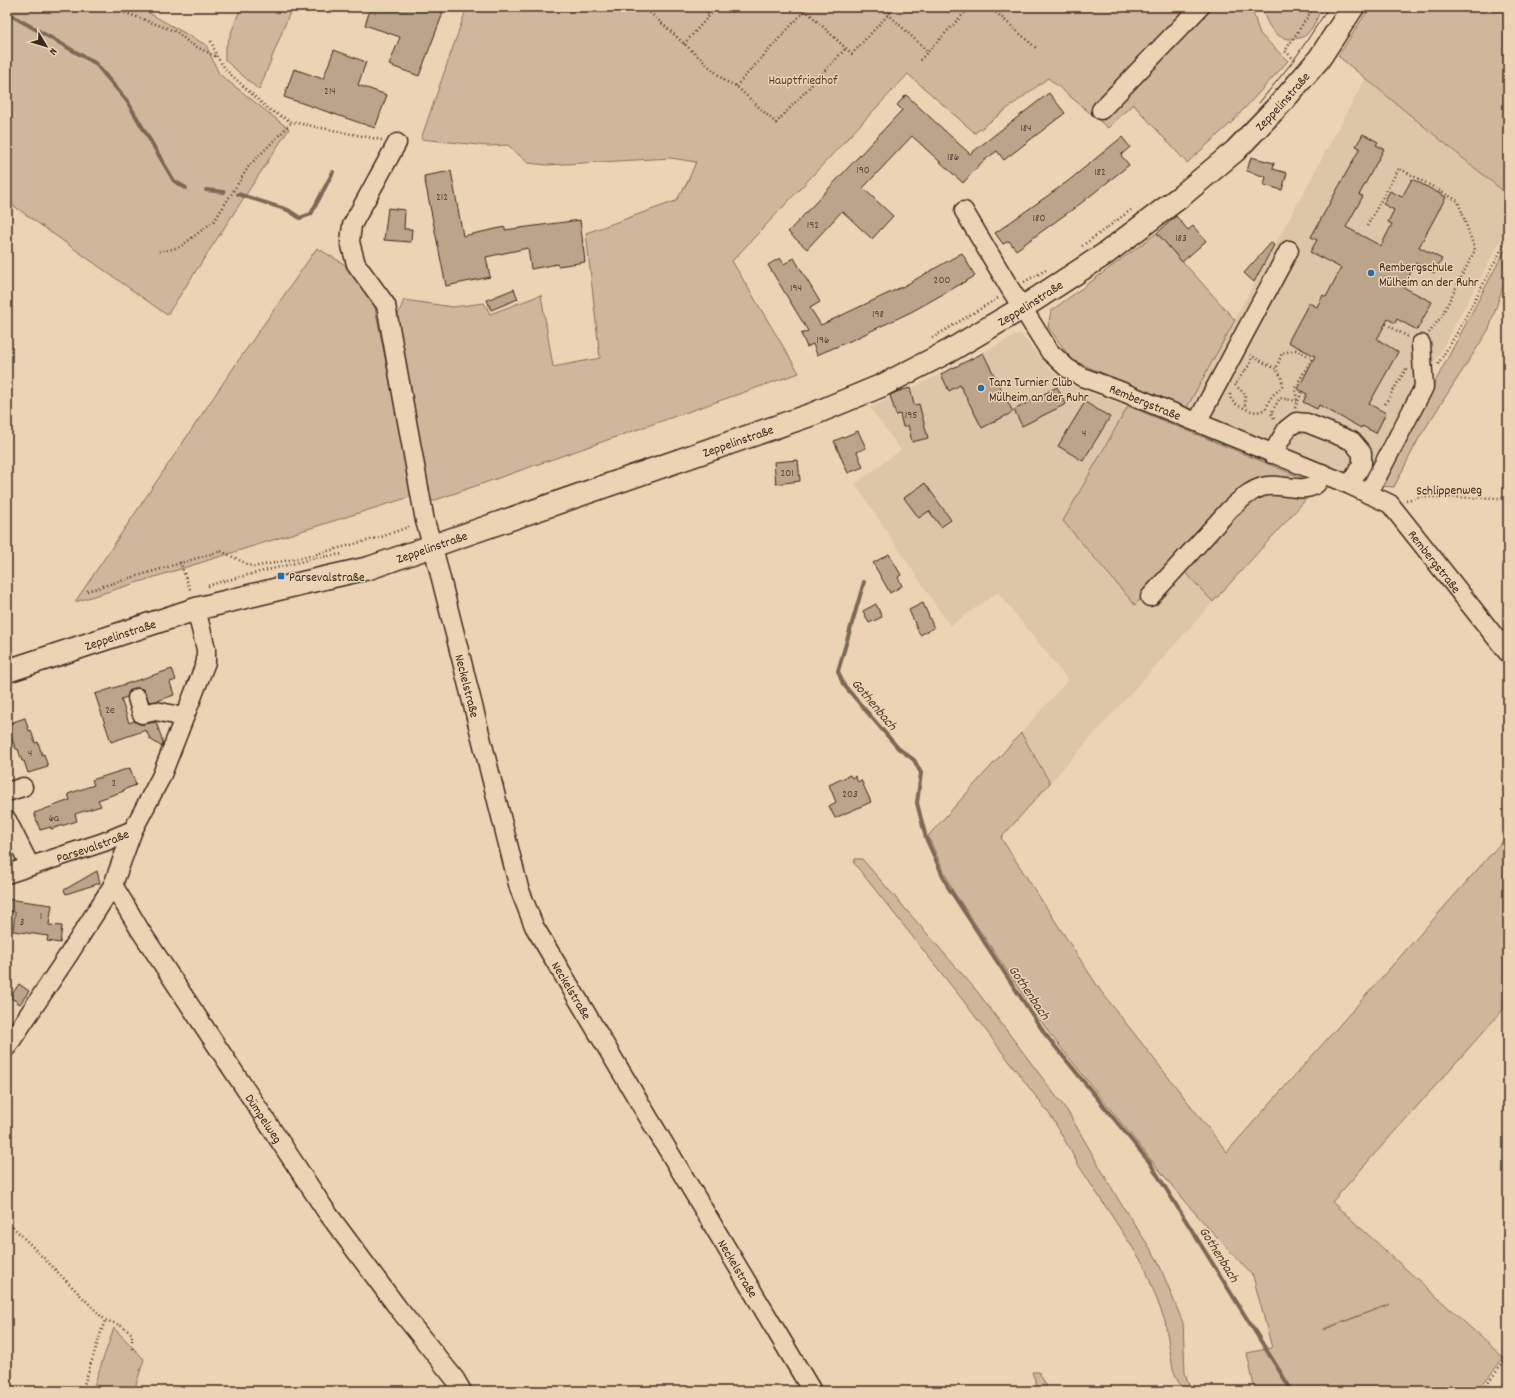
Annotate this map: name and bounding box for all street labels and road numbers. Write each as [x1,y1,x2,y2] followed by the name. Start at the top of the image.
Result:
[1252,69,1316,136] street label: Zeppelinstraße
[995,277,1068,332] street label: Zeppelinstraße
[1106,381,1184,427] street label: Rembergstraße
[701,421,777,464] street label: Zeppelinstraße
[1416,481,1482,502] street label: Schlippenweg
[394,527,471,570] street label: Zeppelinstraße
[1402,527,1464,598] street label: Rembergstraße
[83,616,159,657] street label: Zeppelinstraße
[448,653,483,720] street label: Neckelstraße
[54,826,133,869] street label: Parsevalstraße
[545,959,595,1024] street label: Neckelstraße
[239,1091,286,1148] street label: Dümpelweg
[712,1237,761,1302] street label: Neckelstraße

